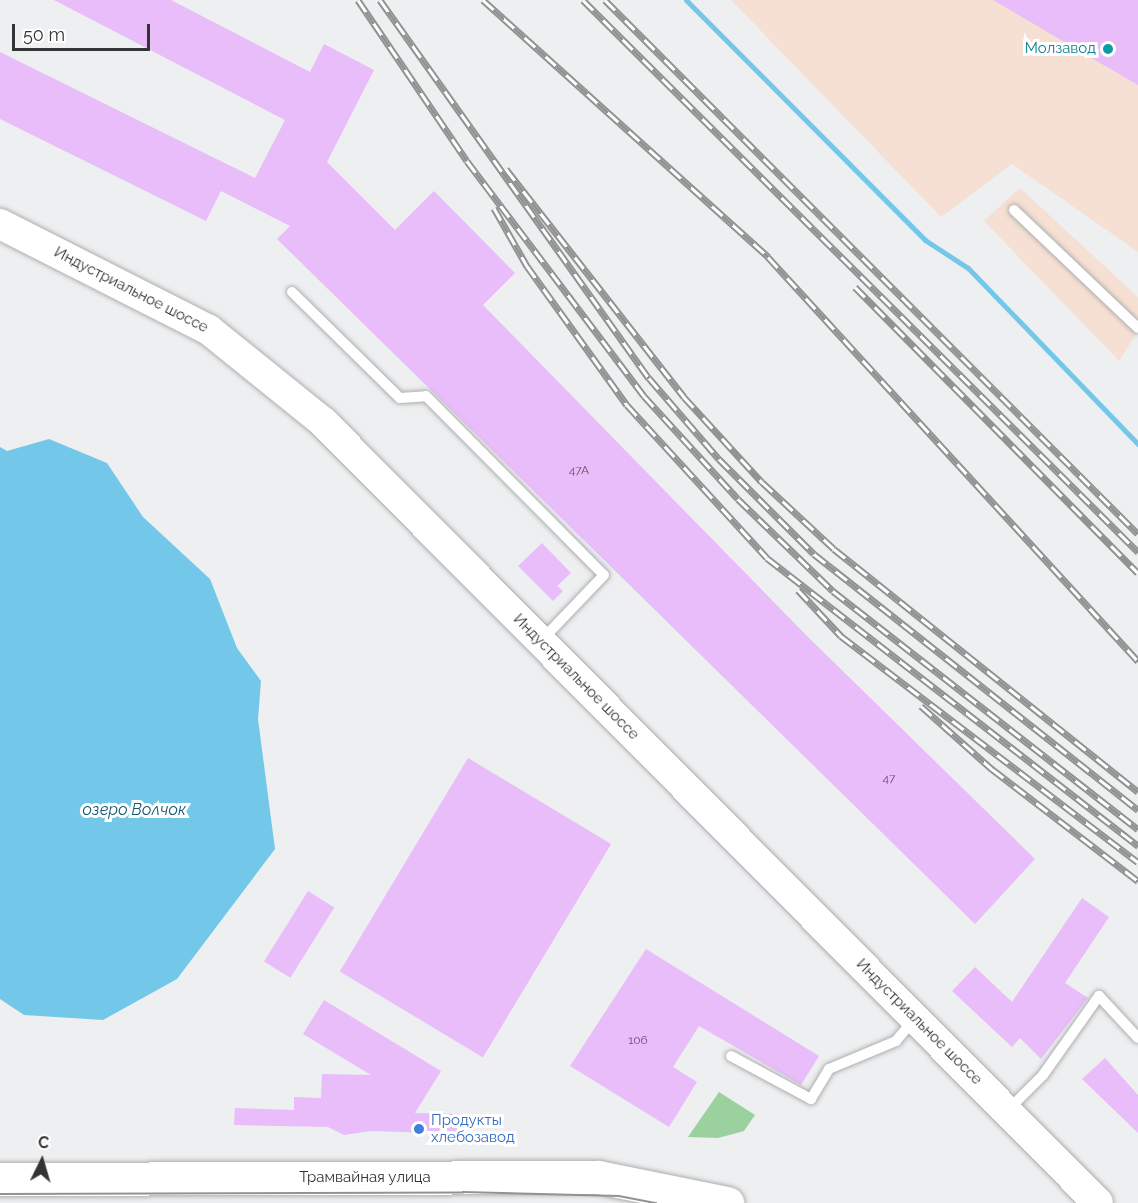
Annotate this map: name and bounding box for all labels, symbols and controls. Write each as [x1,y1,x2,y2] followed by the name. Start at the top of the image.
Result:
[15,12,153,50] scale bar
[23,24,65,45] text: 50 m
[1025,40,1096,58] place label: Молзавод
[1101,42,1115,56] marker: Молзавод
[51,243,211,337] street label: Индустриальное шоссе
[569,464,589,478] house number: 47А
[509,610,643,744] street label: Индустриальное шоссе
[883,772,895,786] house number: 47
[82,800,186,820] water label: озеро Волчок
[852,955,986,1089] street label: Индустриальное шоссе
[628,1034,648,1048] house number: 106
[431,1111,515,1146] place label: Продукты хлебозавод
[412,1122,426,1136] marker: Продукты хлебозавод
[12,1131,72,1191] north arrow
[37,1133,50,1153] text: С
[299,1169,431,1187] street label: Трамвайная улица

